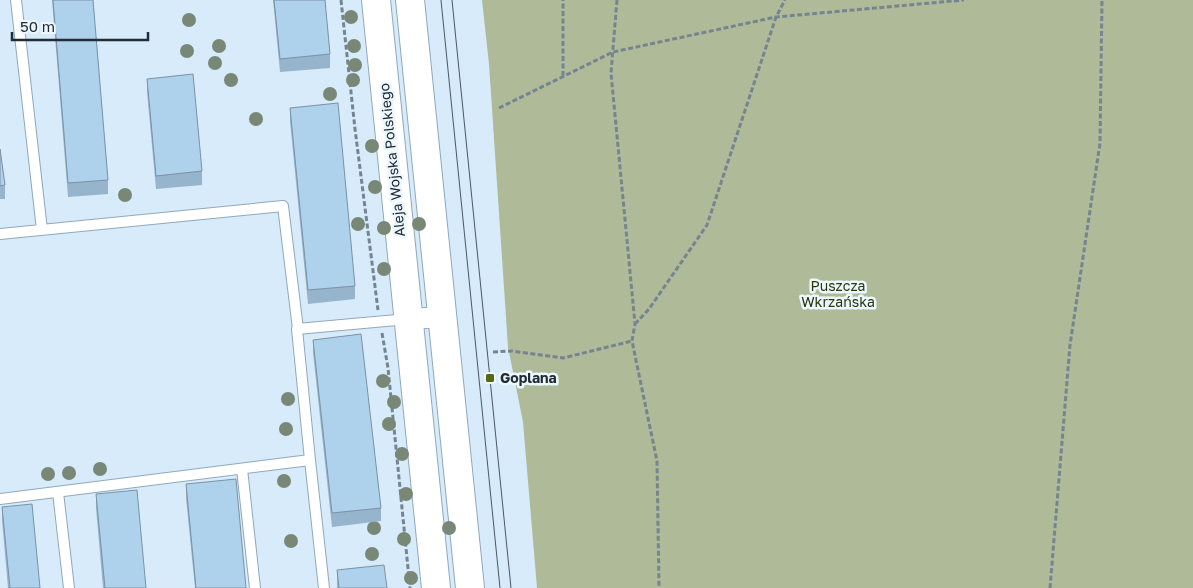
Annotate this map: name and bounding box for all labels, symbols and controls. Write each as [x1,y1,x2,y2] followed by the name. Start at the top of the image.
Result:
[12,10,149,42] scale bar
[20,17,55,35] text: 50 m
[375,82,408,238] street label: Aleja Wojska Polskiego
[801,277,875,310] park label: Puszcza Wkrzańska
[500,369,557,386] place label: Goplana
[484,372,496,384] marker: Goplana

